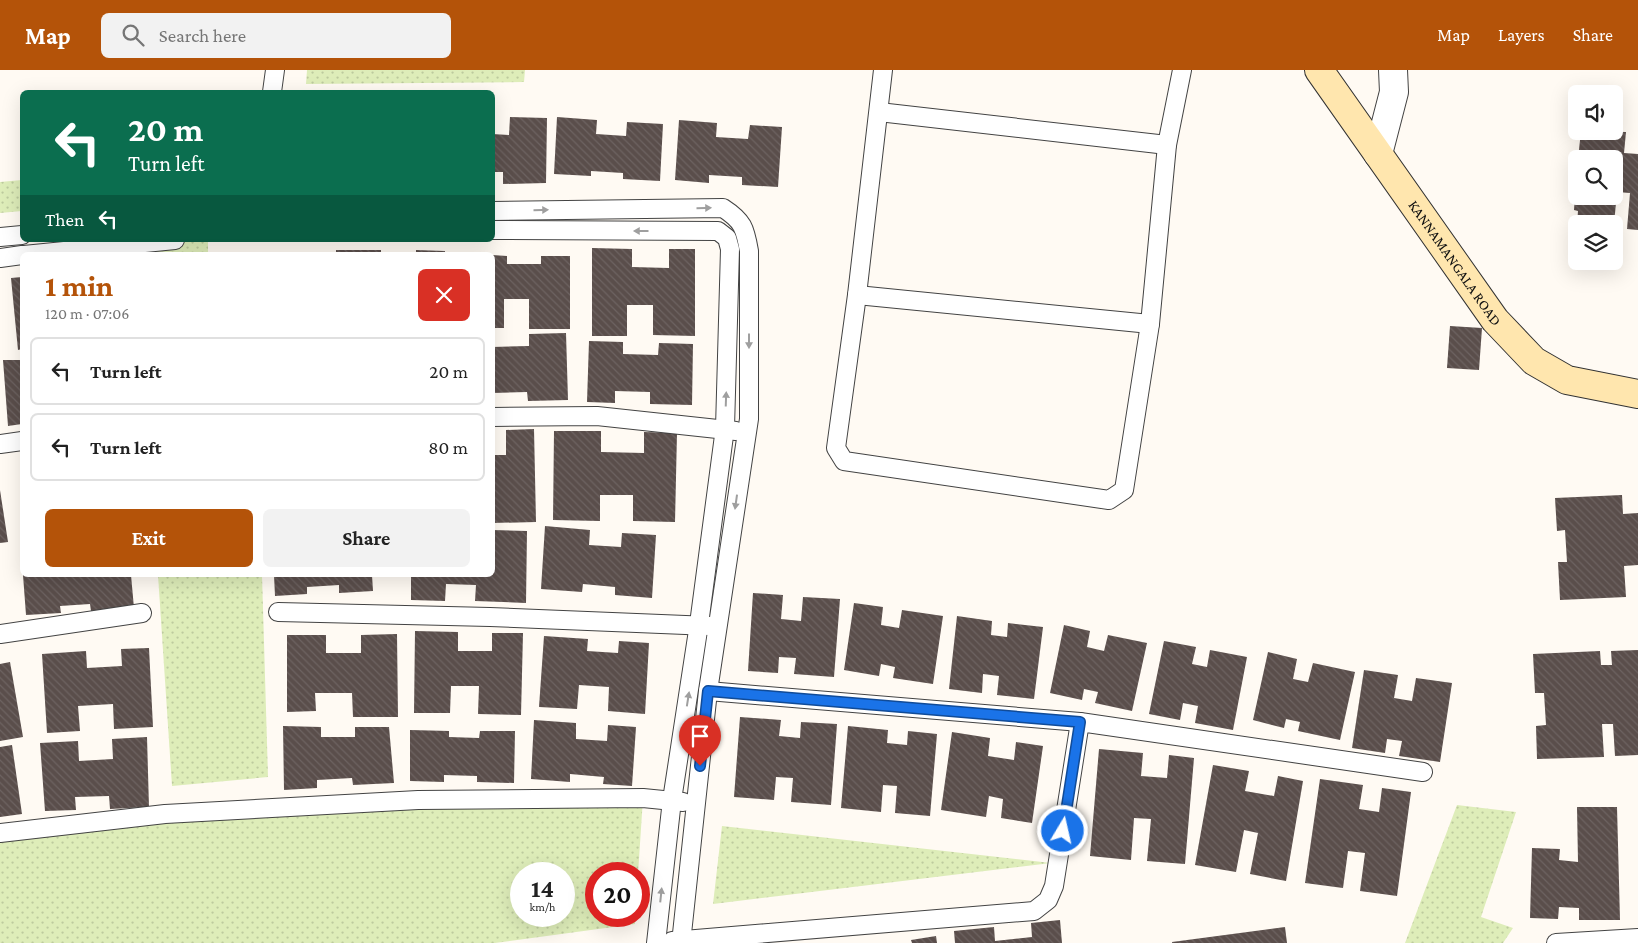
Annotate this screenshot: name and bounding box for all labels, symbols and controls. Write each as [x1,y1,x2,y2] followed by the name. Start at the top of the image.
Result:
[101,13,451,58] search box
[119,21,147,49] icon: search
[25,22,71,49] text: Map
[159,25,246,46] text: Search here
[1437,25,1470,45] text: Map
[1498,25,1545,45] text: Layers
[1573,25,1613,45] text: Share
[1568,85,1623,270] map controls
[1568,85,1623,140] button: sound
[45,110,110,175] icon: left
[128,110,203,149] text: 20 m
[1568,150,1623,205] button: search
[128,151,205,176] text: Turn left
[1405,197,1504,329] street label: KANNAMANGALA ROAD
[696,204,712,212] one-way arrow
[94,205,122,233] icon: left
[533,206,549,214] one-way arrow
[45,209,84,230] text: Then
[1568,215,1623,270] button: layers
[633,227,649,235] one-way arrow
[45,269,113,302] text: 1 min
[418,269,470,321] button: close
[45,305,129,322] text: 120 m · 07:06
[745,333,753,349] one-way arrow
[47,357,75,385] icon: left
[90,361,162,382] text: Turn left
[429,361,468,382] text: 20 m
[722,391,730,407] one-way arrow
[47,433,75,461] icon: left
[90,437,162,458] text: Turn left
[428,437,468,458] text: 80 m
[732,495,740,511] one-way arrow
[45,509,253,567] button: Exit
[263,509,470,567] button: Share
[684,690,692,706] one-way arrow
[679,715,721,766] pin
[686,722,714,750] icon: arrive
[1036,804,1088,856] position arrow
[585,862,650,927] speed limit sign: 20
[531,875,554,902] text: 14
[657,886,665,902] one-way arrow
[530,900,555,914] text: km/h

